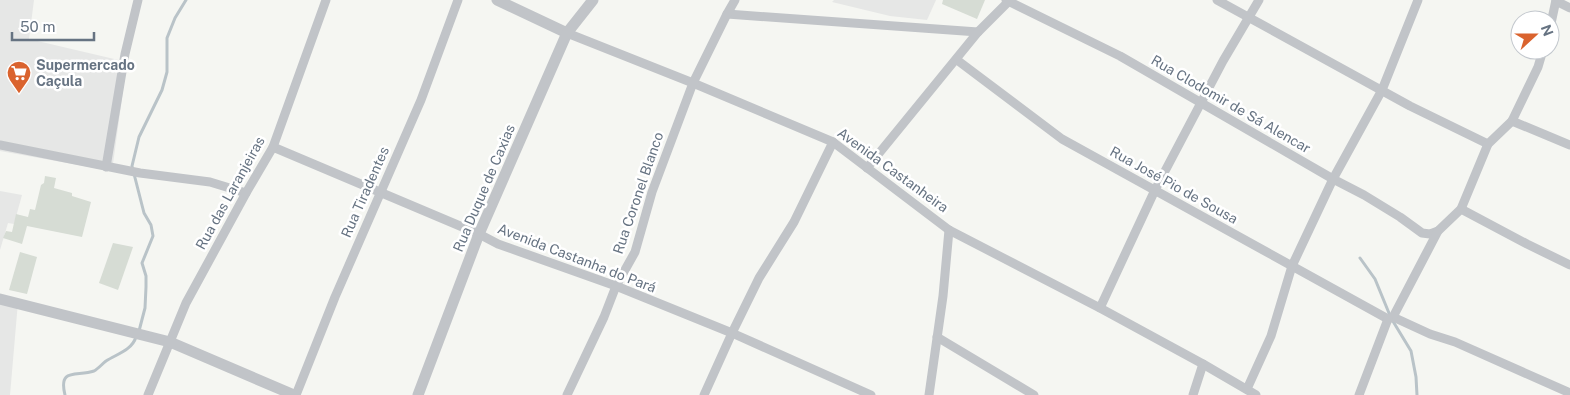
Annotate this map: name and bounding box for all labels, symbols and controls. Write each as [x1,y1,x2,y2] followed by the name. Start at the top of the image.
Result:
[12,10,95,42] scale bar
[1510,10,1560,60] north arrow
[20,18,55,35] text: 50 m
[1538,22,1557,38] text: N
[1148,52,1314,156] street label: Rua Clodomir de Sá Alencar
[36,57,135,89] place label: Supermercado Caçula
[6,60,32,94] supermarket icon: Supermercado Caçula
[450,122,518,254] street label: Rua Duque de Caxias
[835,124,951,216] street label: Avenida Castanheira
[610,130,666,256] street label: Rua Coronel Blanco
[192,134,268,252] street label: Rua das Laranjeiras
[1107,143,1241,227] street label: Rua José Pio de Sousa
[338,144,392,240] street label: Rua Tiradentes
[496,220,658,296] street label: Avenida Castanha do Pará

